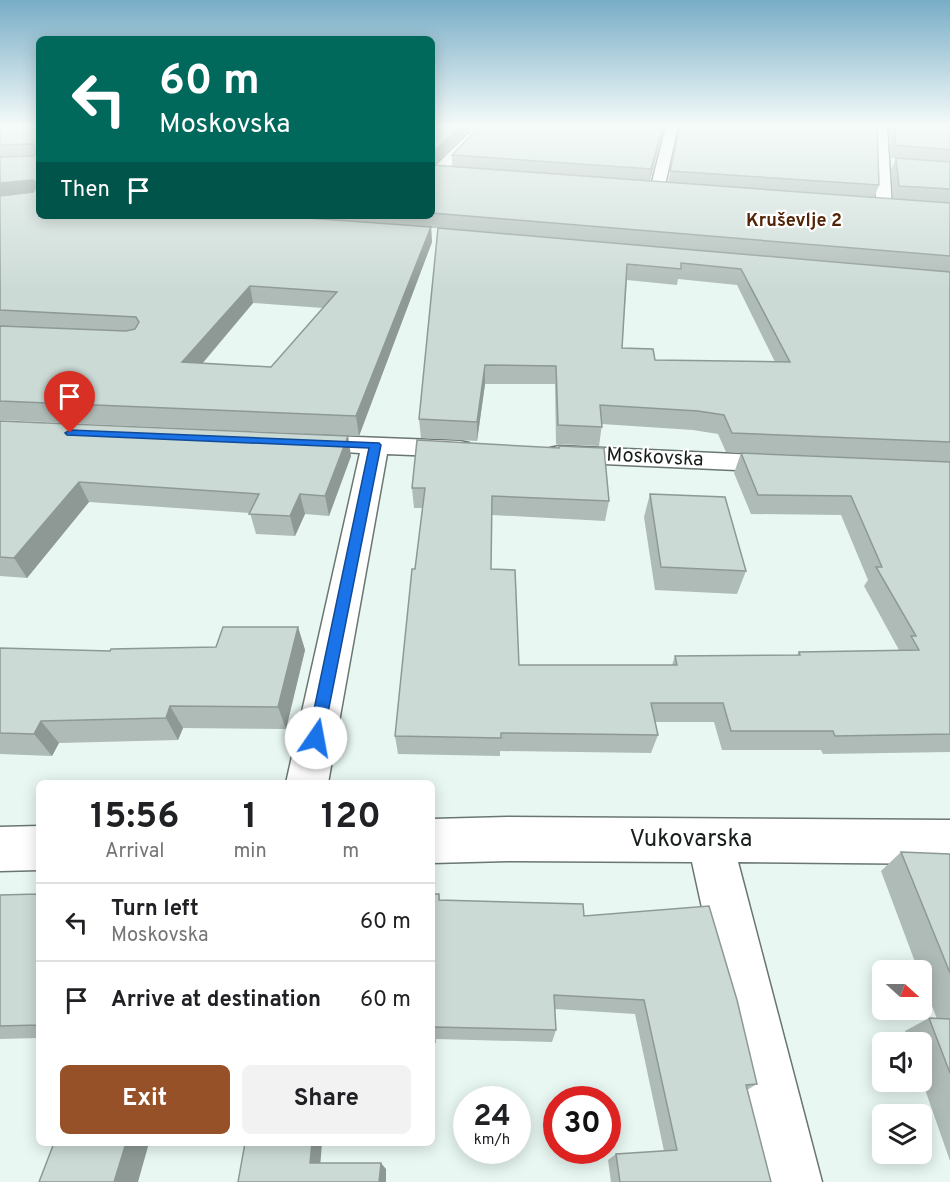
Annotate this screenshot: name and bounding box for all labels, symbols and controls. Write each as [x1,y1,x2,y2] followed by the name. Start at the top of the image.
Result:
[159,56,260,109] text: 60 m
[60,60,138,138] icon: left
[159,108,291,142] text: Moskovska
[122,174,155,207] icon: arrive
[60,177,110,204] text: Then
[746,210,842,233] district label: Kruševlje 2
[44,371,95,433] pin
[53,380,86,413] icon: arrive
[606,442,704,474] street label: Moskovska
[284,706,348,770] position arrow
[90,795,179,841] text: 15:56
[243,795,257,841] text: 1
[321,795,381,841] text: 120
[630,825,752,855] street label: Vukovarska
[105,839,165,865] text: Arrival
[233,839,267,865] text: min
[342,839,359,865] text: m
[111,896,199,923] text: Turn left
[60,906,93,939] icon: left
[360,909,411,936] text: 60 m
[111,923,208,949] text: Moskovska
[872,960,932,1020] north arrow
[872,960,932,1164] map controls
[60,984,93,1017] icon: arrive
[111,987,321,1014] text: Arrive at destination
[360,987,411,1014] text: 60 m
[872,1032,932,1092] button: sound
[60,1065,230,1134] button: Exit
[242,1065,411,1134] button: Share
[543,1086,621,1164] speed limit sign: 30
[473,1099,511,1136] text: 24
[872,1104,932,1164] button: layers
[474,1131,510,1150] text: km/h

